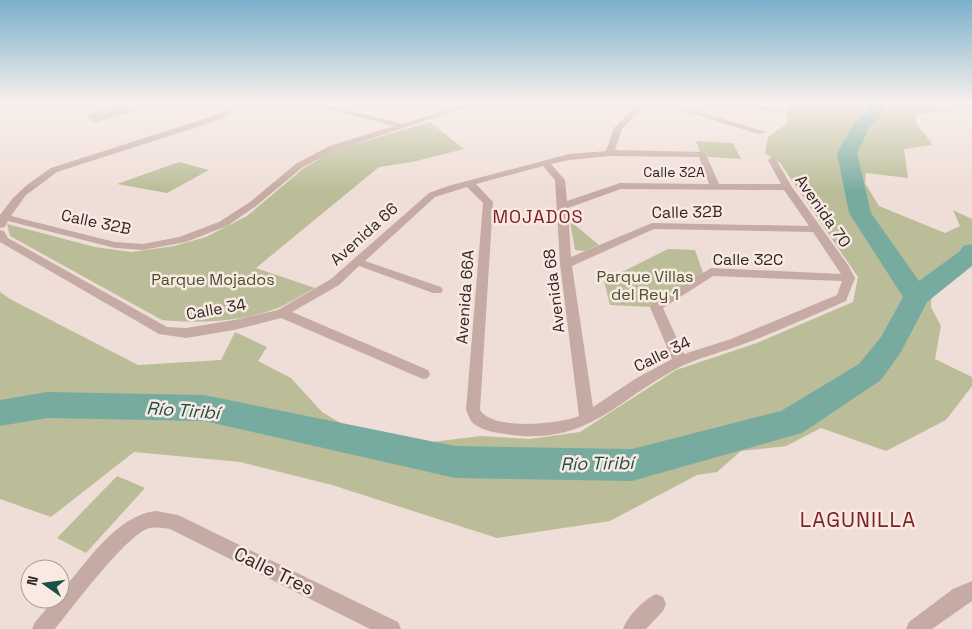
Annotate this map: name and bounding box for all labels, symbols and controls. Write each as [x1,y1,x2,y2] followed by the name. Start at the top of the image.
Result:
[643,163,705,181] street label: Calle 32A
[790,171,856,251] street label: Avenida 70
[326,198,402,270] street label: Avenida 66
[651,201,723,223] street label: Calle 32B
[59,204,133,240] street label: Calle 32B
[492,205,584,228] district label: MOJADOS
[538,248,570,334] street label: Avenida 68
[451,249,479,345] street label: Avenida 66A
[713,249,783,270] street label: Calle 32C
[596,266,694,305] park label: Parque Villas del Rey 1
[151,269,275,290] park label: Parque Mojados
[184,293,248,325] street label: Calle 34
[630,331,694,377] street label: Calle 34
[146,396,224,424] water label: Río Tiribí
[560,451,637,475] water label: Río Tiribí
[800,506,916,533] district label: LAGUNILLA
[230,541,318,601] street label: Calle Tres
[20,559,70,609] north arrow
[23,574,42,588] text: N

